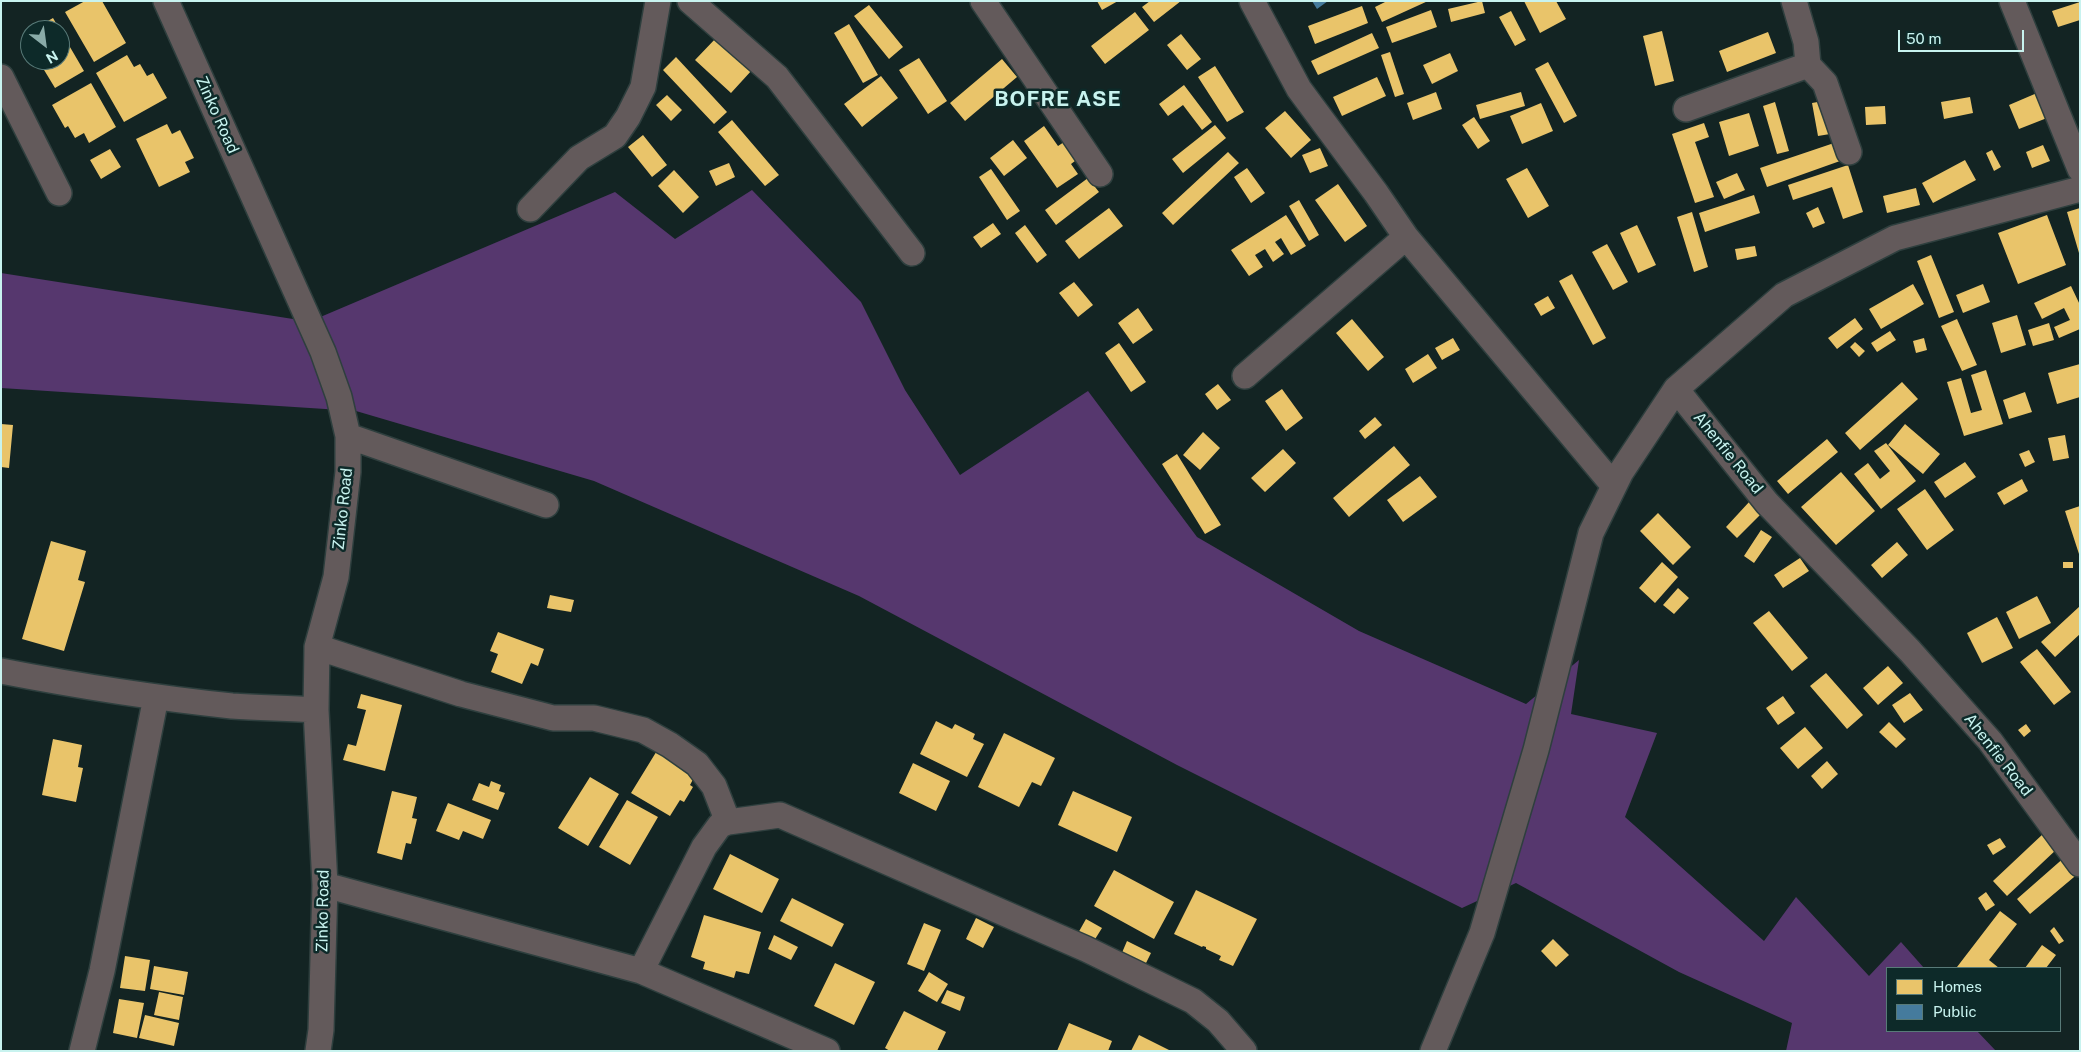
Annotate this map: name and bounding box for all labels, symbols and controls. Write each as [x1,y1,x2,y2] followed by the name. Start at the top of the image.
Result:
[20,20,70,70] north arrow
[1901,20,2027,52] scale bar
[1906,30,1941,47] text: 50 m
[43,47,61,67] text: N
[191,73,243,157] street label: Zinko Road
[993,87,1123,113] district label: BOFRE ASE
[1689,408,1767,498] street label: Ahenfie Road
[329,467,357,551] street label: Zinko Road
[1960,710,2036,800] street label: Ahenfie Road
[313,870,333,952] street label: Zinko Road
[1886,967,2061,1032] legend
[1933,978,1982,995] text: Homes
[1933,1003,1977,1020] text: Public

